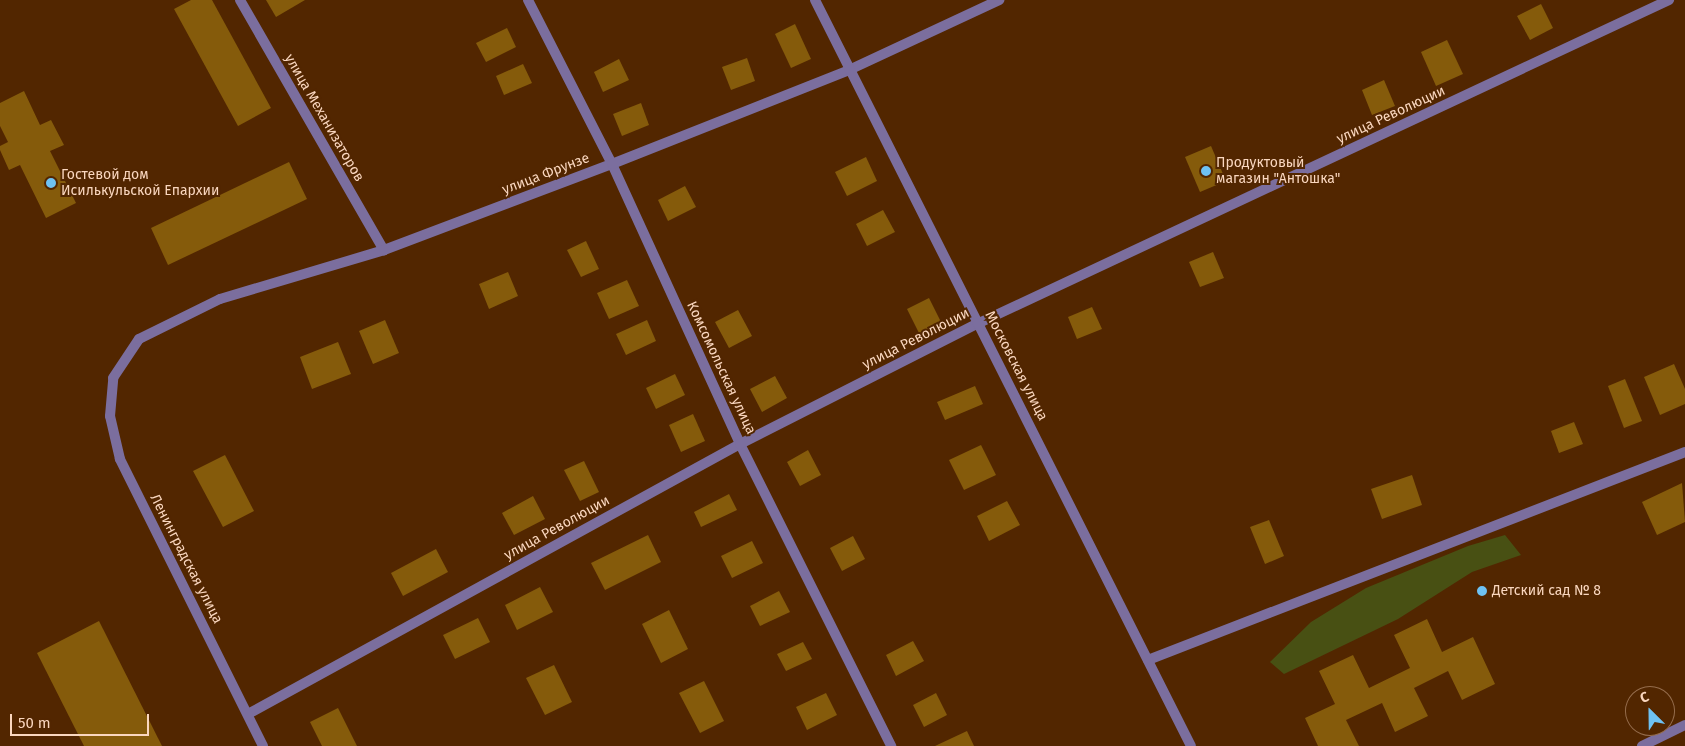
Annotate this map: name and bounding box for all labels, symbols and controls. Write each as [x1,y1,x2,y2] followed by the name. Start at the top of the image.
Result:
[281,51,367,185] street label: улица Механизаторов
[1334,82,1448,148] street label: улица Революции
[500,150,592,198] street label: улица Фрунзе
[1216,155,1340,188] place label: Продуктовый магазин "Антошка"
[1200,165,1212,177] marker: Продуктовый магазин "Антошка"
[61,167,219,200] place label: Гостевой дом Исилькульской Епархии
[45,177,57,189] marker: Гостевой дом Исилькульской Епархии
[683,299,759,437] street label: Комсомольская улица
[860,305,972,373] street label: улица Революции
[981,308,1051,424] street label: Московская улица
[146,491,226,627] street label: Ленинградская улица
[501,492,613,564] street label: улица Революции
[1492,583,1601,599] place label: Детский сад № 8
[1476,585,1488,597] marker: Детский сад № 8
[1625,686,1675,736] north arrow
[1637,688,1651,707] text: С
[12,704,151,736] scale bar
[18,714,51,732] text: 50 m

